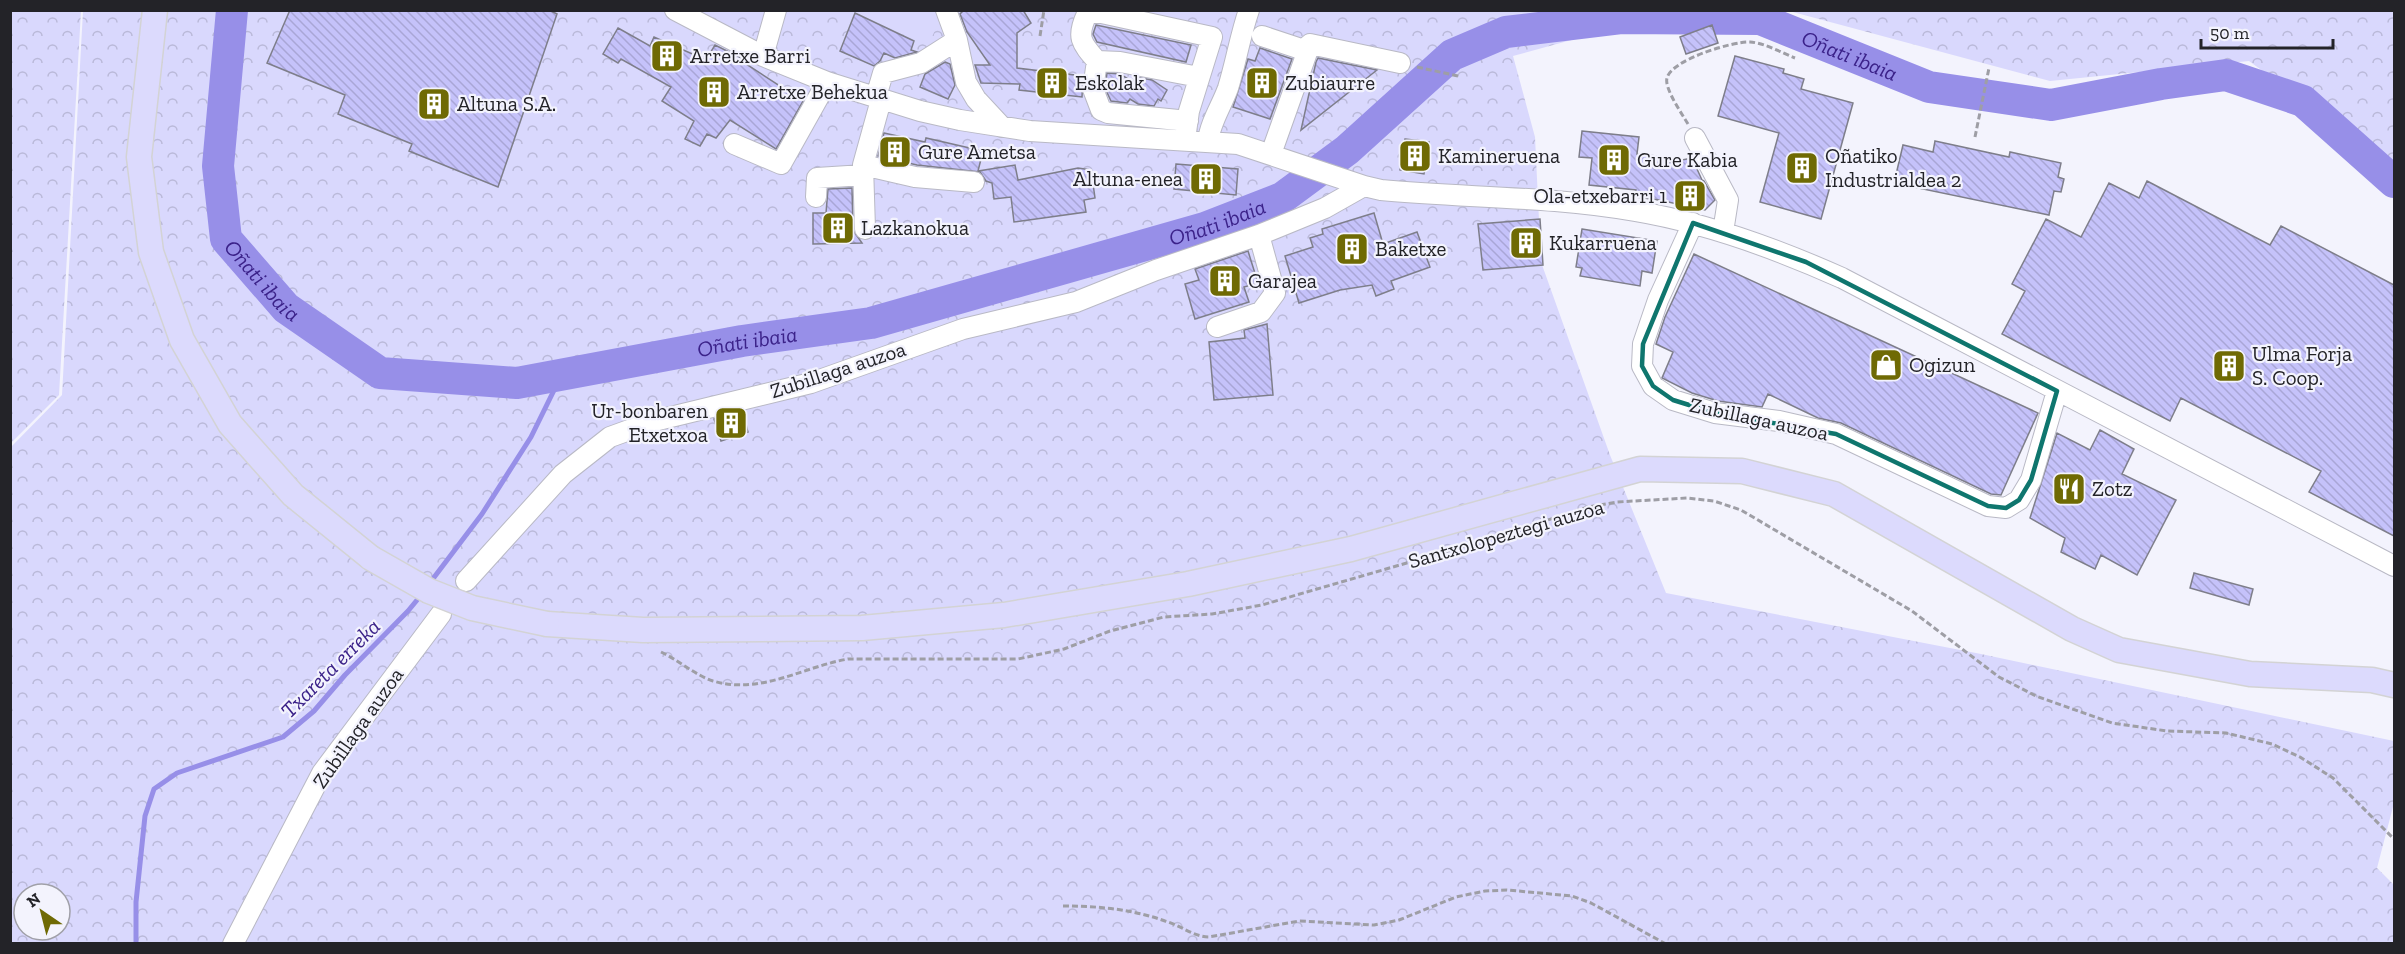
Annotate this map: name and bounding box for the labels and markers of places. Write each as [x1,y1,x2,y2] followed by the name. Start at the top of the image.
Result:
[649,38,685,74] building icon: Arretxe Barri
[690,43,810,68] place label: Arretxe Barri
[1034,65,1070,101] building icon: Eskolak
[1244,65,1280,101] building icon: Zubiaurre
[1075,70,1145,95] place label: Eskolak
[1285,70,1375,95] place label: Zubiaurre
[696,74,732,110] building icon: Arretxe Behekua
[737,79,888,104] place label: Arretxe Behekua
[416,86,452,122] building icon: Altuna S.A.
[457,91,556,116] place label: Altuna S.A.
[877,134,913,170] building icon: Gure Ametsa
[1397,138,1433,174] building icon: Kamineruena
[918,139,1036,164] place label: Gure Ametsa
[1596,142,1632,178] building icon: Gure Kabia
[1438,143,1560,168] place label: Kamineruena
[1825,143,1962,192] place label: Oñatiko Industrialdea 2
[1637,147,1738,172] place label: Gure Kabia
[1784,150,1820,186] building icon: Oñatiko Industrialdea 2
[1188,161,1224,197] building icon: Altuna-enea
[1073,166,1183,191] place label: Altuna-enea
[1672,178,1708,214] building icon: Ola-etxebarri 1
[1533,183,1667,208] place label: Ola-etxebarri 1
[820,210,856,246] building icon: Lazkanokua
[861,215,969,240] place label: Lazkanokua
[1508,225,1544,261] building icon: Kukarruena
[1549,230,1657,255] place label: Kukarruena
[1334,231,1370,267] building icon: Baketxe
[1375,236,1446,261] place label: Baketxe
[1207,263,1243,299] building icon: Garajea
[1248,268,1317,294] place label: Garajea
[2252,341,2352,390] place label: Ulma Forja S. Coop.
[1868,347,1904,383] shop icon: Ogizun
[2211,348,2247,384] building icon: Ulma Forja S. Coop.
[1909,352,1975,377] place label: Ogizun
[591,398,708,447] place label: Ur-bonbaren Etxetxoa
[713,405,749,441] building icon: Ur-bonbaren Etxetxoa
[2051,471,2087,507] restaurant icon: Zotz
[2092,476,2133,501] place label: Zotz

